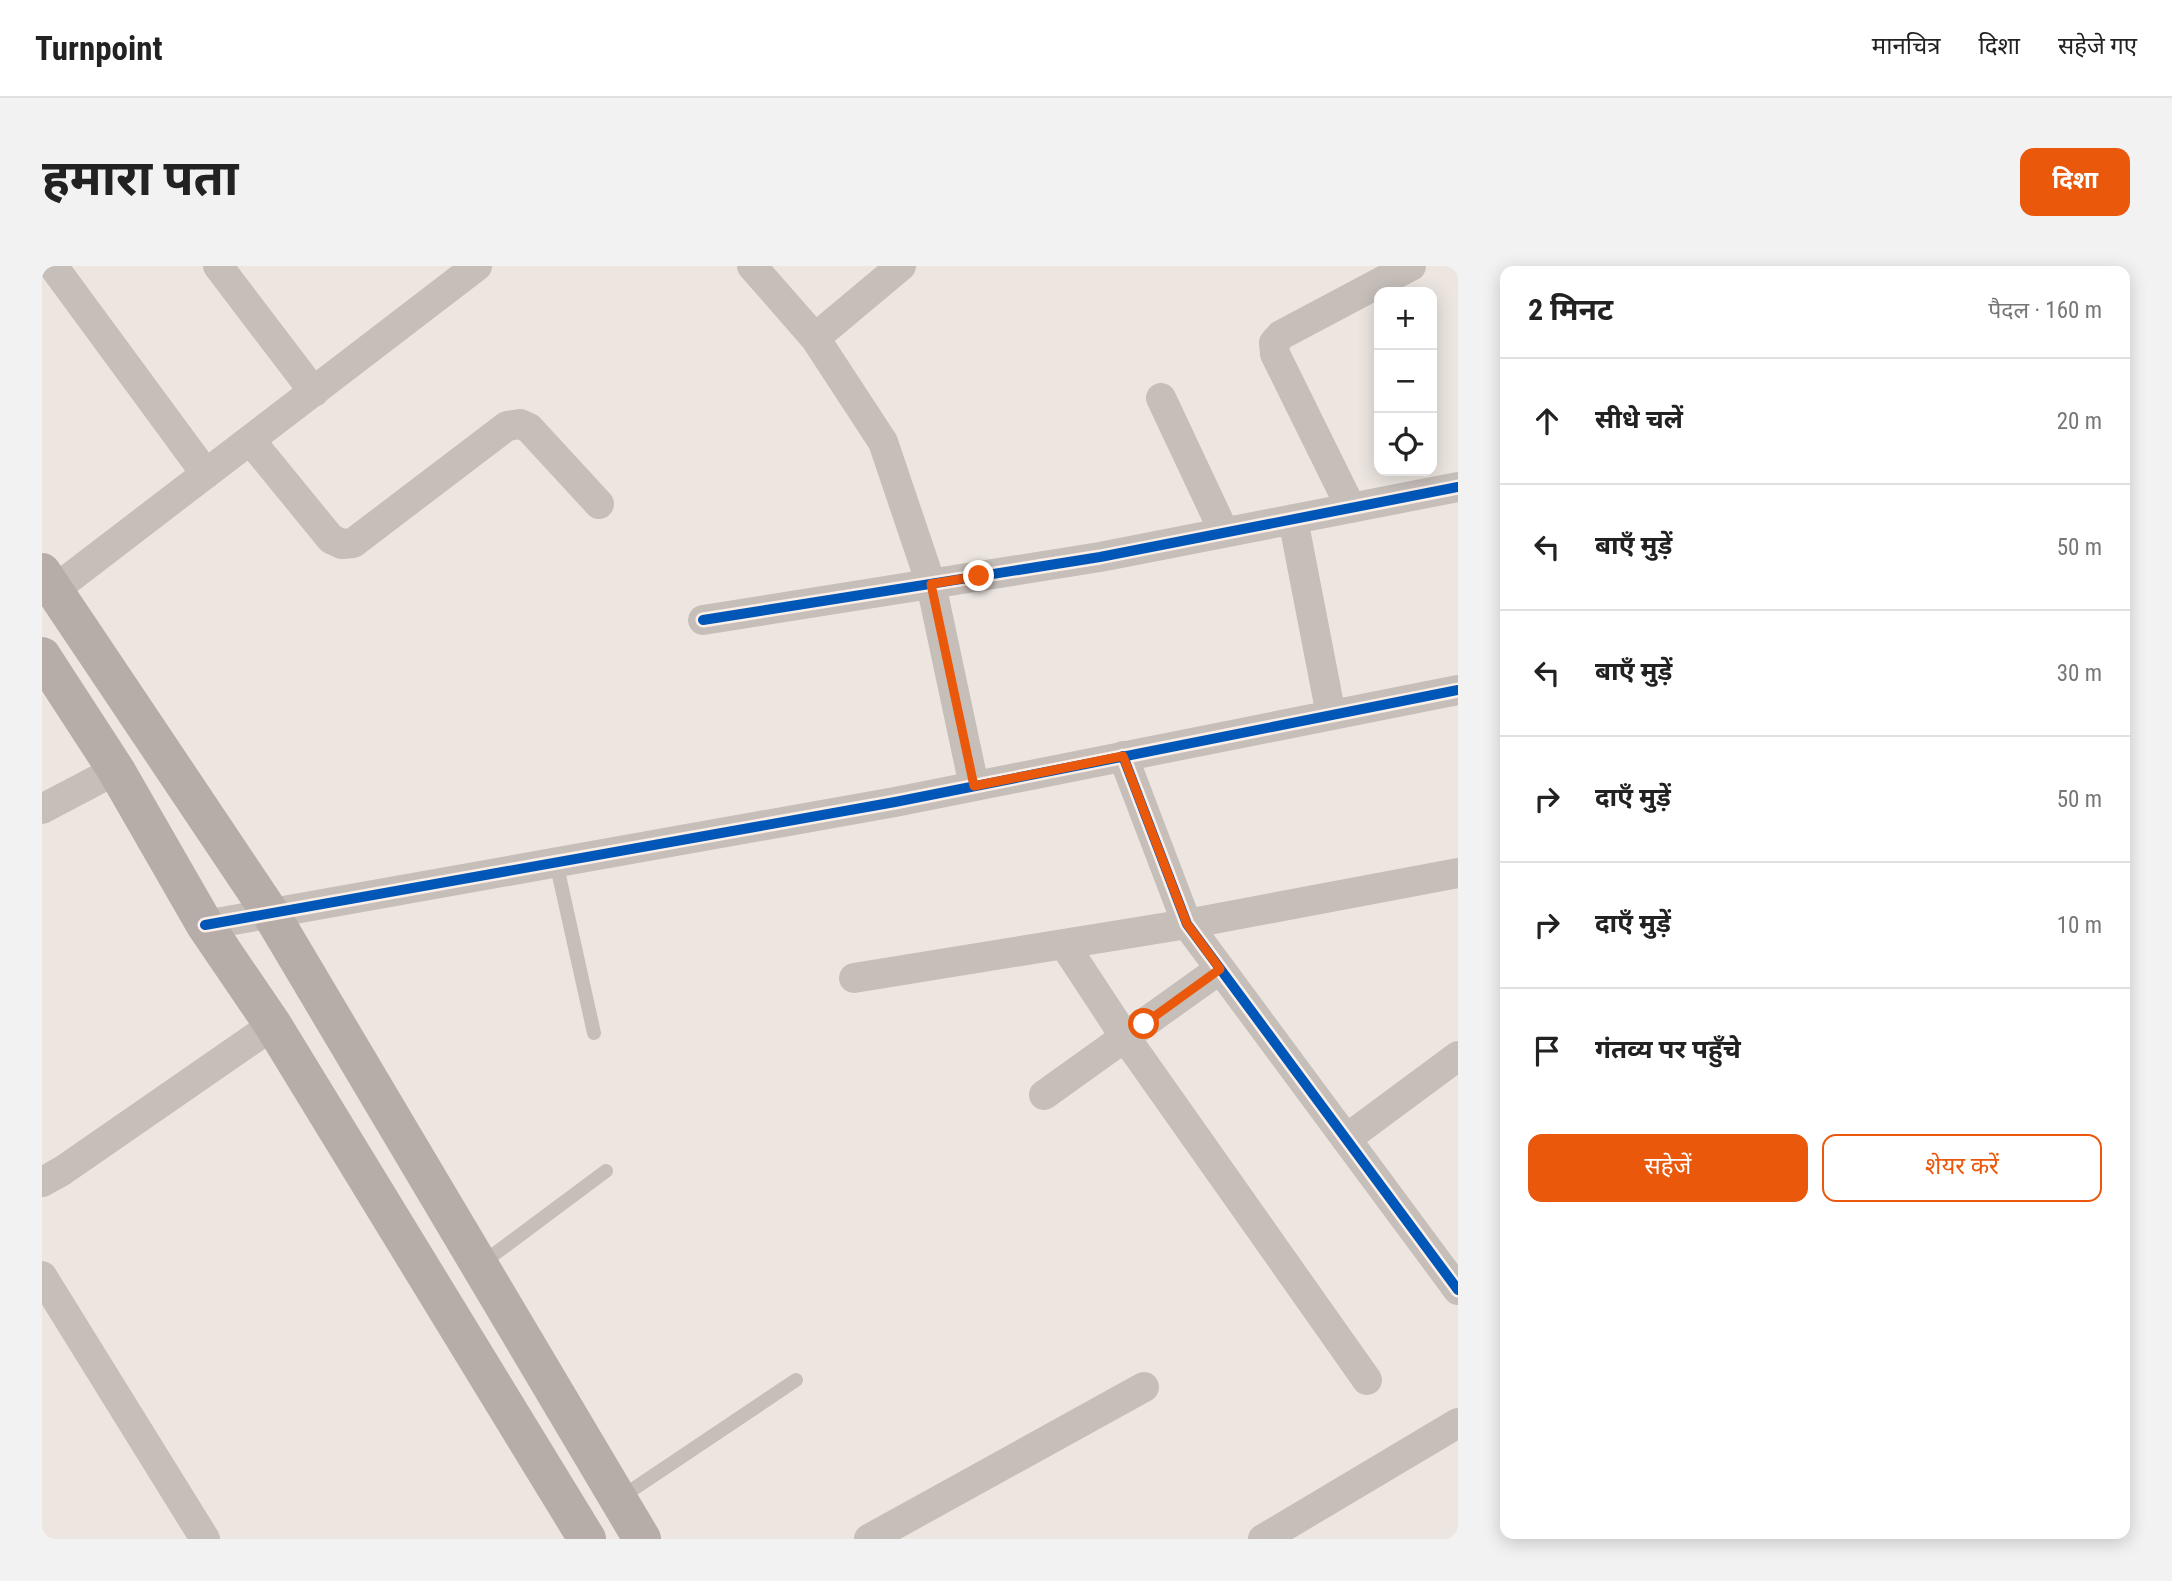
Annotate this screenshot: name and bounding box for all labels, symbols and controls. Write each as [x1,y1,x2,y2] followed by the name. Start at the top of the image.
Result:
[35,29,163,68] text: Turnpoint
[1872,32,1940,60] text: मानचित्र
[1978,32,2020,60] text: दिशा
[2058,32,2137,60] text: सहेजे गए
[2020,148,2130,216] button: दिशा
[42,150,238,207] text: हमारा पता
[1374,287,1437,476] map controls
[1374,287,1437,350] button: +
[1528,292,1613,327] text: 2 मिनट
[1988,297,2102,324] text: पैदल · 160 m
[1374,350,1437,413] button: −
[1528,402,1566,440] icon: ahead
[1595,404,1683,434] text: सीधे चलें
[2057,408,2102,435] text: 20 m
[1374,413,1437,476] button: locate
[1528,528,1566,566] icon: left
[1595,530,1672,560] text: बाएँ मुड़ें
[2057,534,2102,561] text: 50 m
[963,560,994,591] route end
[1528,654,1566,692] icon: left
[1595,656,1672,686] text: बाएँ मुड़ें
[2057,660,2102,687] text: 30 m
[1528,780,1566,818] icon: right
[1595,782,1671,812] text: दाएँ मुड़ें
[2057,786,2102,813] text: 50 m
[1528,906,1566,944] icon: right
[1595,908,1671,938] text: दाएँ मुड़ें
[2057,912,2102,939] text: 10 m
[1128,1008,1159,1039] route start
[1528,1032,1566,1070] icon: arrive
[1595,1034,1741,1064] text: गंतव्य पर पहुँचे
[1528,1134,1808,1202] button: सहेजें
[1822,1134,2102,1202] button: शेयर करें

